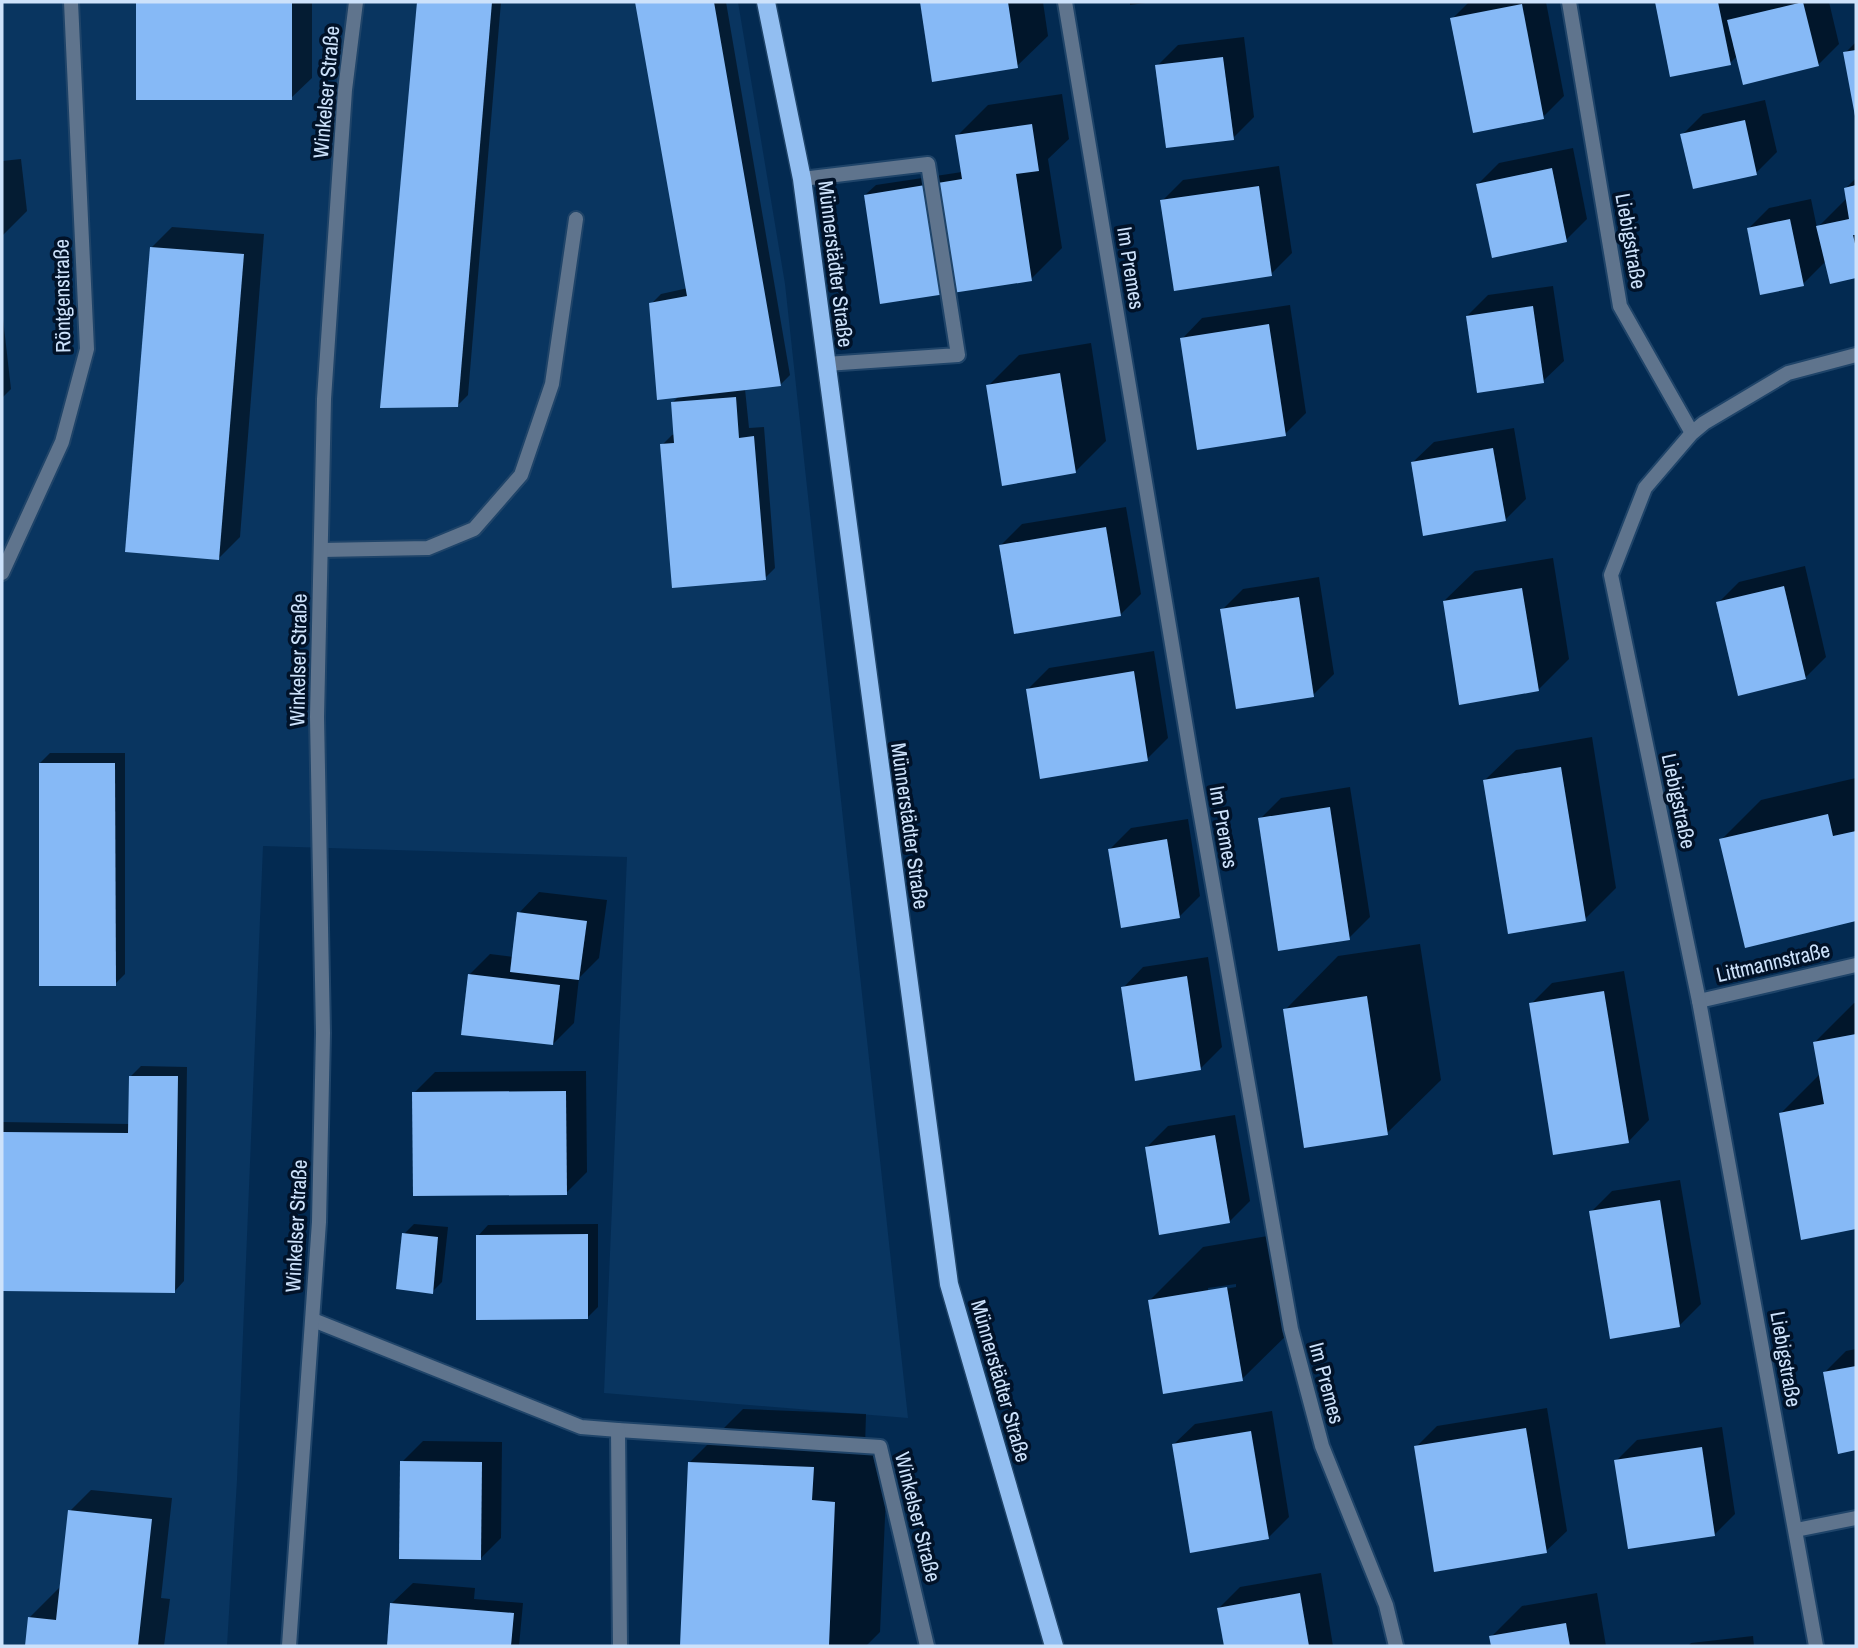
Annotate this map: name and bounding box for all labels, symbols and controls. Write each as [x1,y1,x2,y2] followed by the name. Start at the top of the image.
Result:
[306,24,346,160] street label: Winkelser Straße
[811,179,861,349] street label: Münnerstädter Straße
[1608,191,1654,291] street label: Liebigstraße
[1110,225,1152,311] street label: Im Premes
[47,239,77,353] street label: Röntgenstraße
[282,593,314,727] street label: Winkelser Straße
[884,741,936,911] street label: Münnerstädter Straße
[1655,751,1703,851] street label: Liebigstraße
[1202,783,1246,871] street label: Im Premes
[1713,935,1833,989] street label: Littmannstraße
[278,1159,314,1293] street label: Winkelser Straße
[964,1296,1038,1466] street label: Münnerstädter Straße
[1763,1309,1809,1409] street label: Liebigstraße
[1302,1339,1352,1427] street label: Im Premes
[888,1449,948,1585] street label: Winkelser Straße

